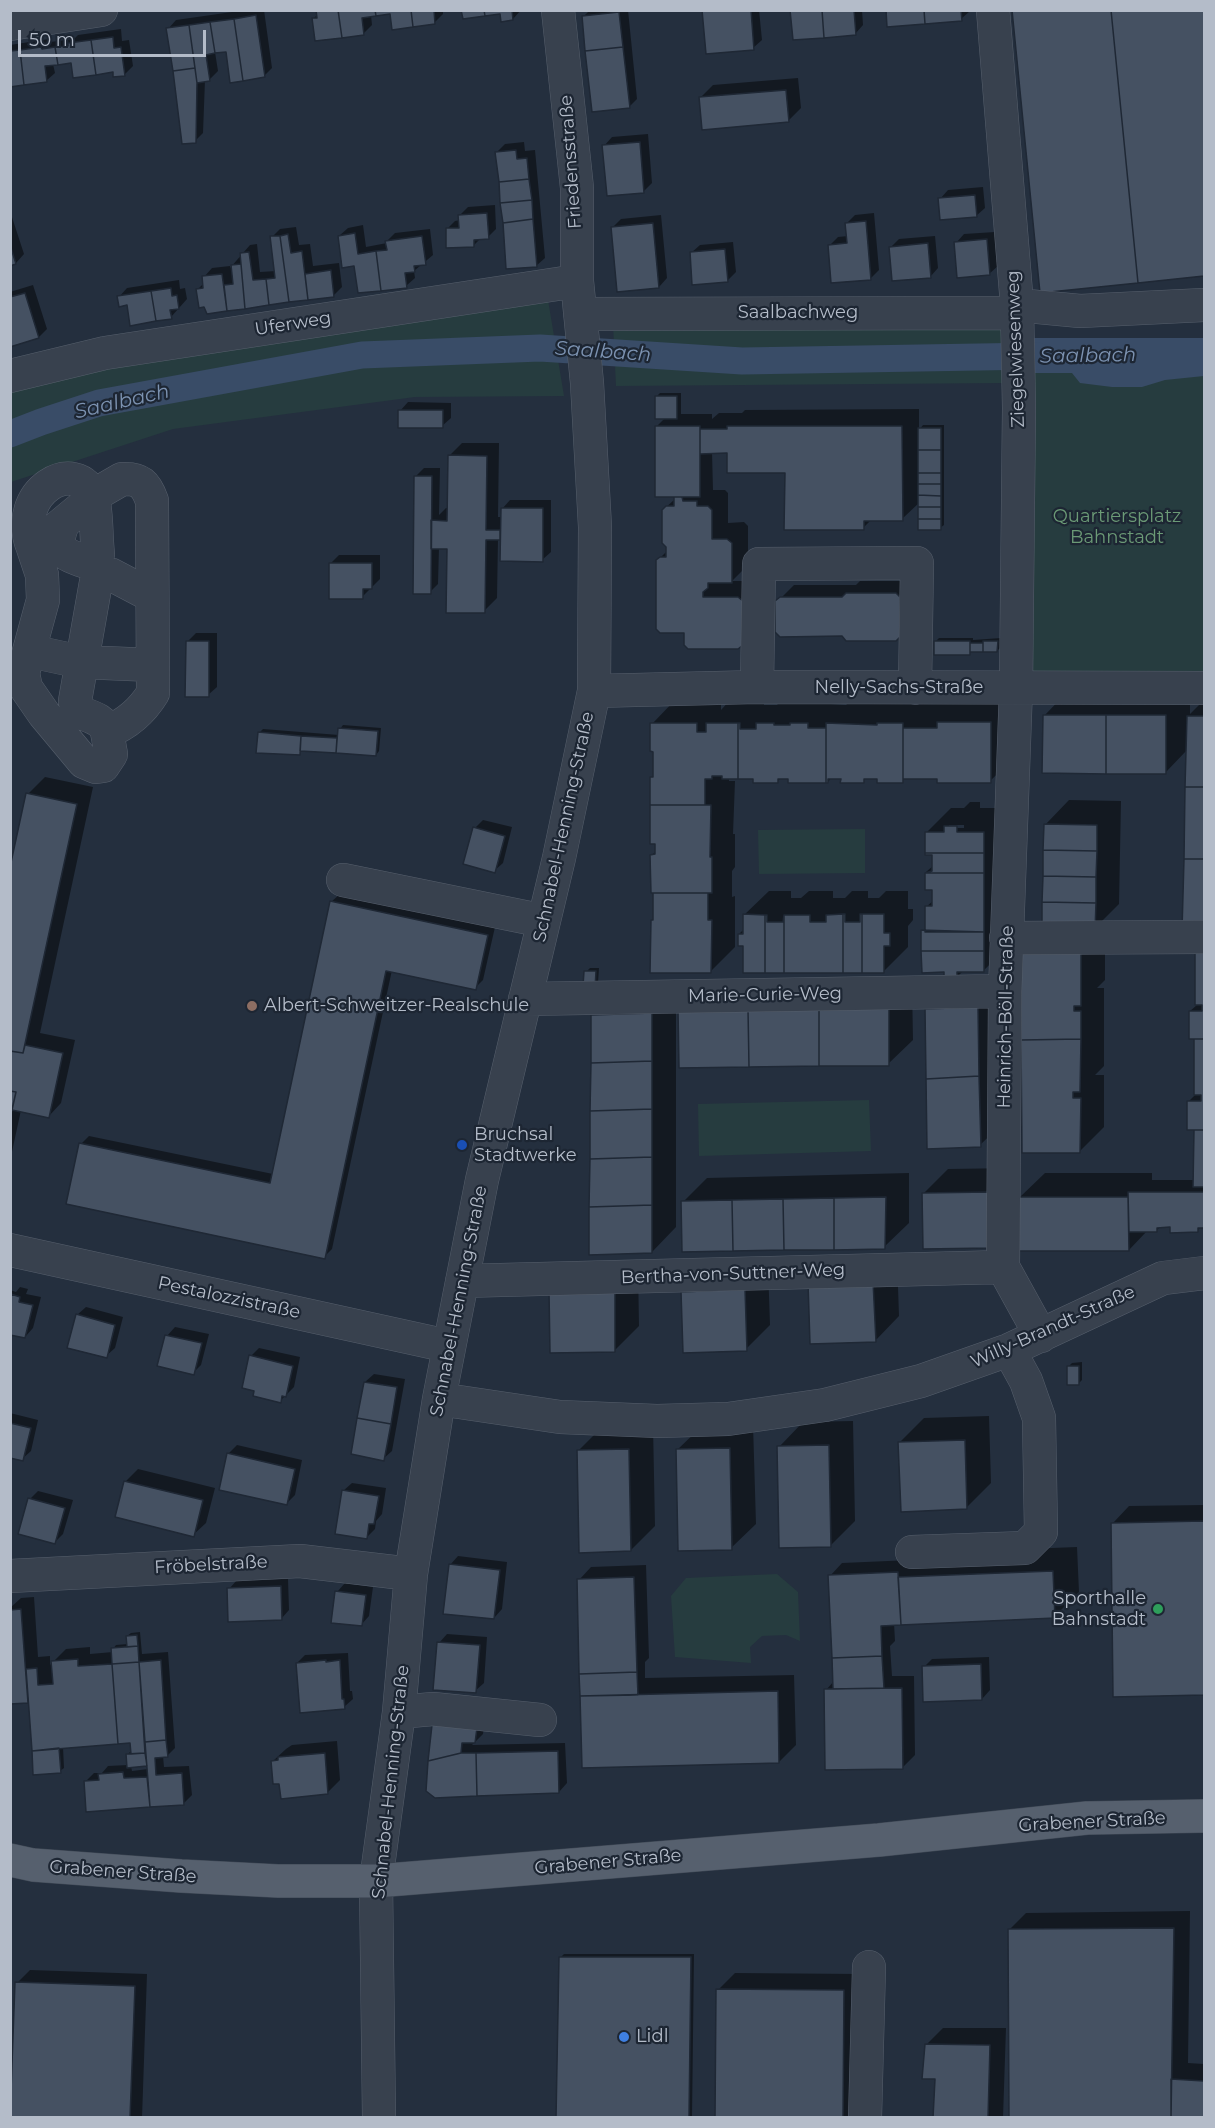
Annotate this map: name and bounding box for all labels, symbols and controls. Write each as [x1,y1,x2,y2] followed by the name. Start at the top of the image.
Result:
[21,18,208,56] scale bar
[29,29,75,51] text: 50 m
[556,94,586,230] street label: Friedensstraße
[1002,270,1030,428] street label: Ziegelwiesenweg
[738,302,858,324] street label: Saalbachweg
[253,307,333,341] street label: Uferweg
[554,337,652,367] water label: Saalbach
[1040,343,1136,369] water label: Saalbach
[72,379,172,425] water label: Saalbach
[1053,506,1181,548] park label: Quartiersplatz Bahnstadt
[815,677,983,699] street label: Nelly-Sachs-Straße
[529,710,599,944] street label: Schnabel-Henning-Straße
[994,925,1018,1109] street label: Heinrich-Böll-Straße
[688,983,842,1007] street label: Marie-Curie-Weg
[264,995,529,1017] place label: Albert-Schweitzer-Realschule
[245,999,259,1013] marker: Albert-Schweitzer-Realschule
[474,1124,577,1166] place label: Bruchsal Stadtwerke
[455,1138,469,1152] marker: Bruchsal Stadtwerke
[426,1184,492,1418] street label: Schnabel-Henning-Straße
[620,1259,846,1289] street label: Bertha-von-Suttner-Weg
[156,1272,302,1324] street label: Pestalozzistraße
[968,1281,1138,1373] street label: Willy-Brandt-Straße
[154,1551,268,1579] street label: Fröbelstraße
[1052,1588,1146,1630] place label: Sporthalle Bahnstadt
[1151,1602,1165,1616] marker: Sporthalle Bahnstadt
[368,1664,414,1900] street label: Schnabel-Henning-Straße
[1018,1807,1166,1837] street label: Grabener Straße
[534,1845,682,1879] street label: Grabener Straße
[49,1856,197,1888] street label: Grabener Straße
[636,2026,668,2048] place label: Lidl
[617,2030,631,2044] marker: Lidl

